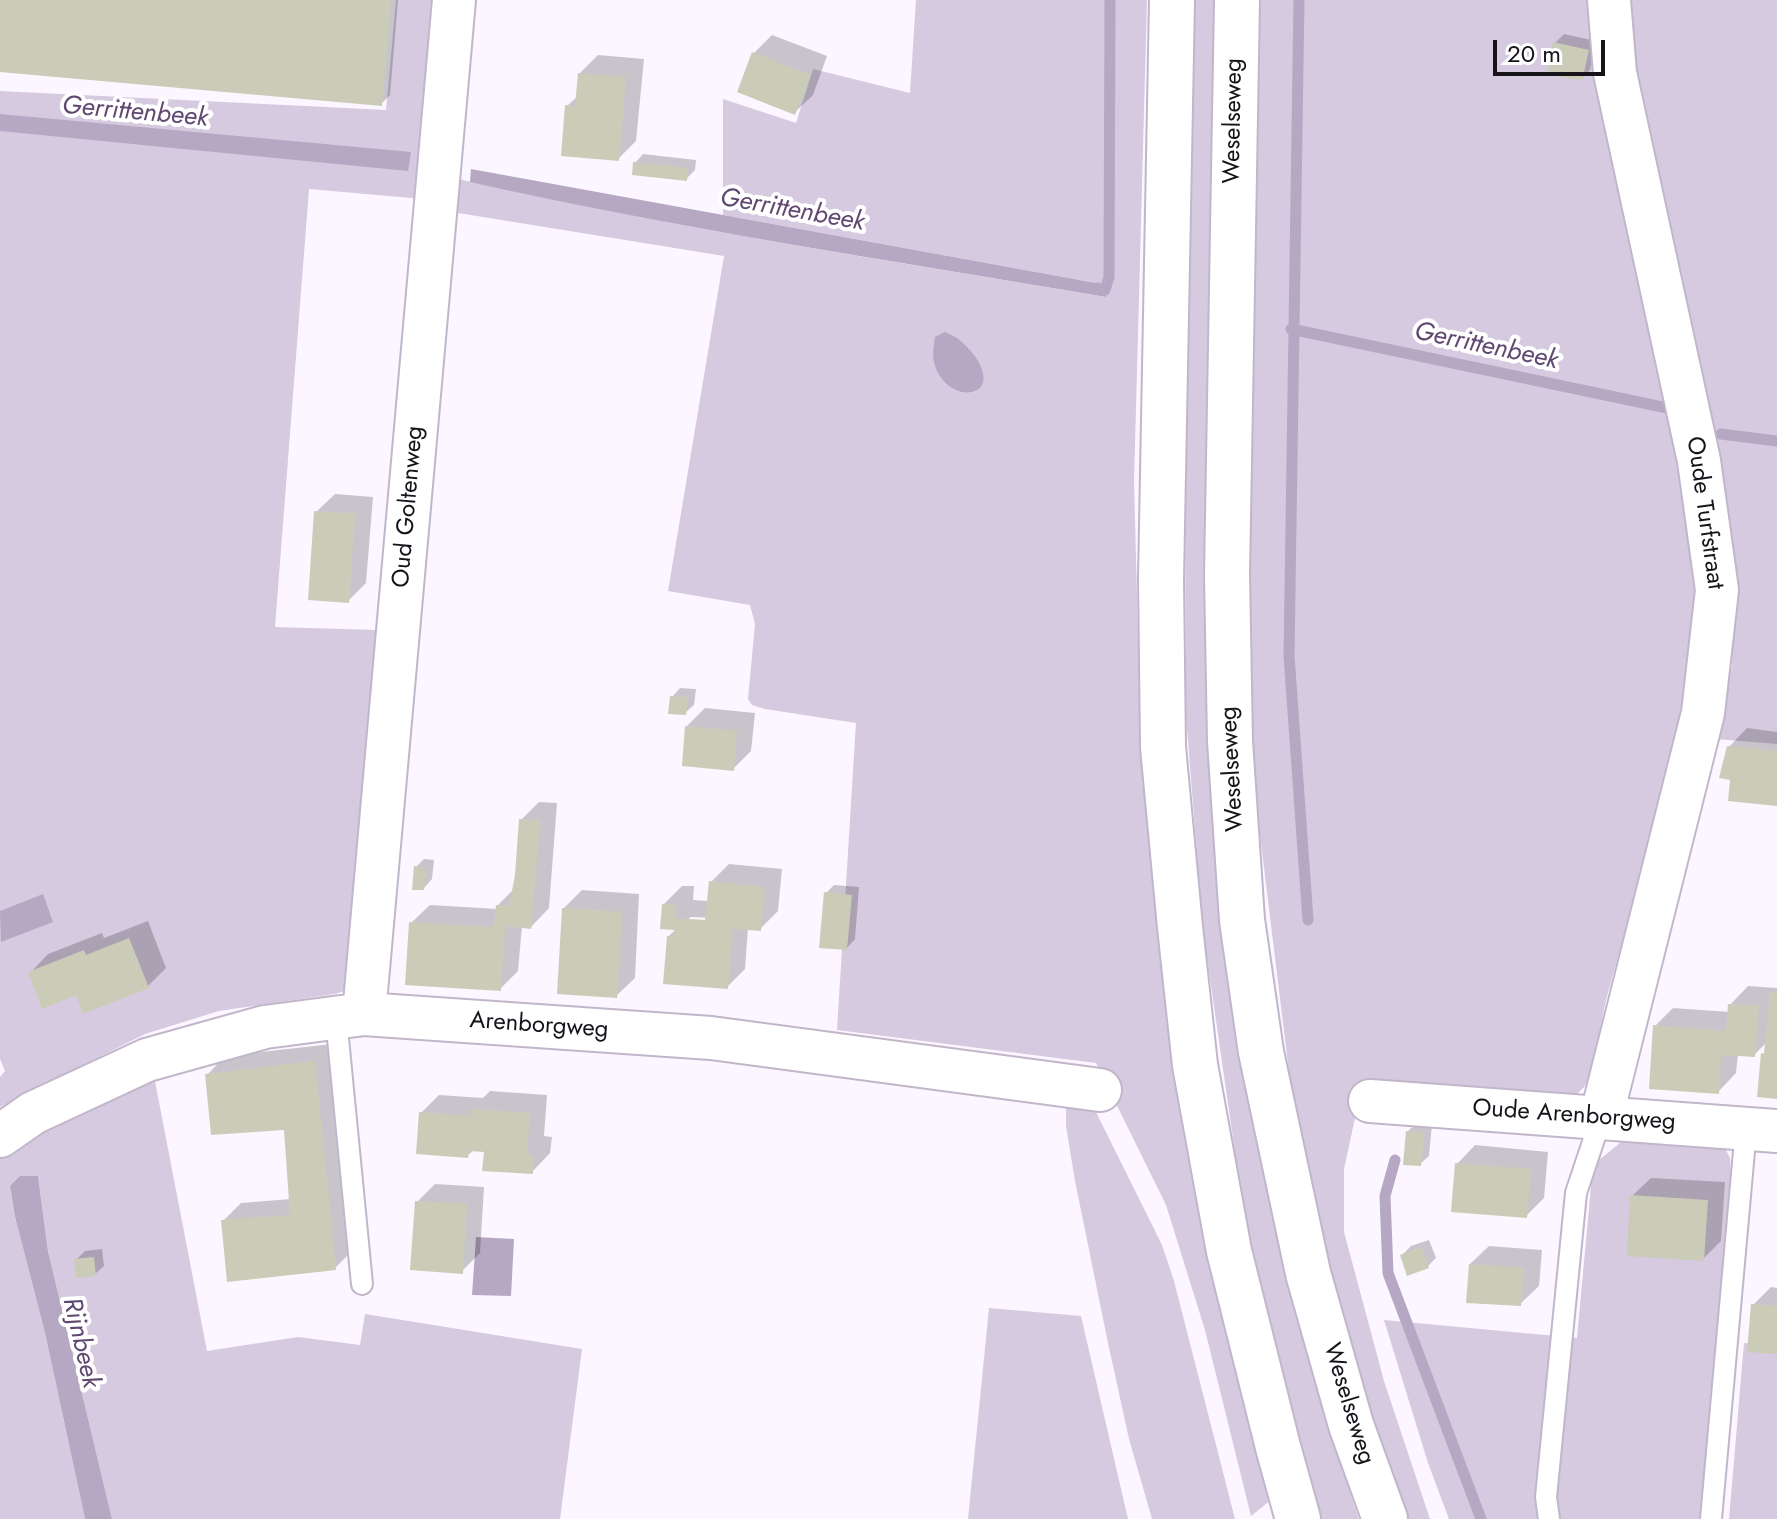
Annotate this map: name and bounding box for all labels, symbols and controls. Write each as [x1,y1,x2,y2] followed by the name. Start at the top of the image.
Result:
[1497,24,1609,74] scale bar
[1507,36,1561,71] text: 20 m
[1219,58,1249,184] street label: Weselseweg
[61,91,209,135] water label: Gerrittenbeek
[717,183,867,239] water label: Gerrittenbeek
[1411,317,1561,377] water label: Gerrittenbeek
[388,425,430,589] street label: Oud Goltenweg
[1679,435,1729,591] street label: Oude Turfstraat
[1215,706,1251,832] street label: Weselseweg
[469,1007,609,1045] street label: Arenborgweg
[1471,1095,1677,1137] street label: Oude Arenborgweg
[54,1295,106,1391] water label: Rijnbeek
[1316,1340,1380,1468] street label: Weselseweg

